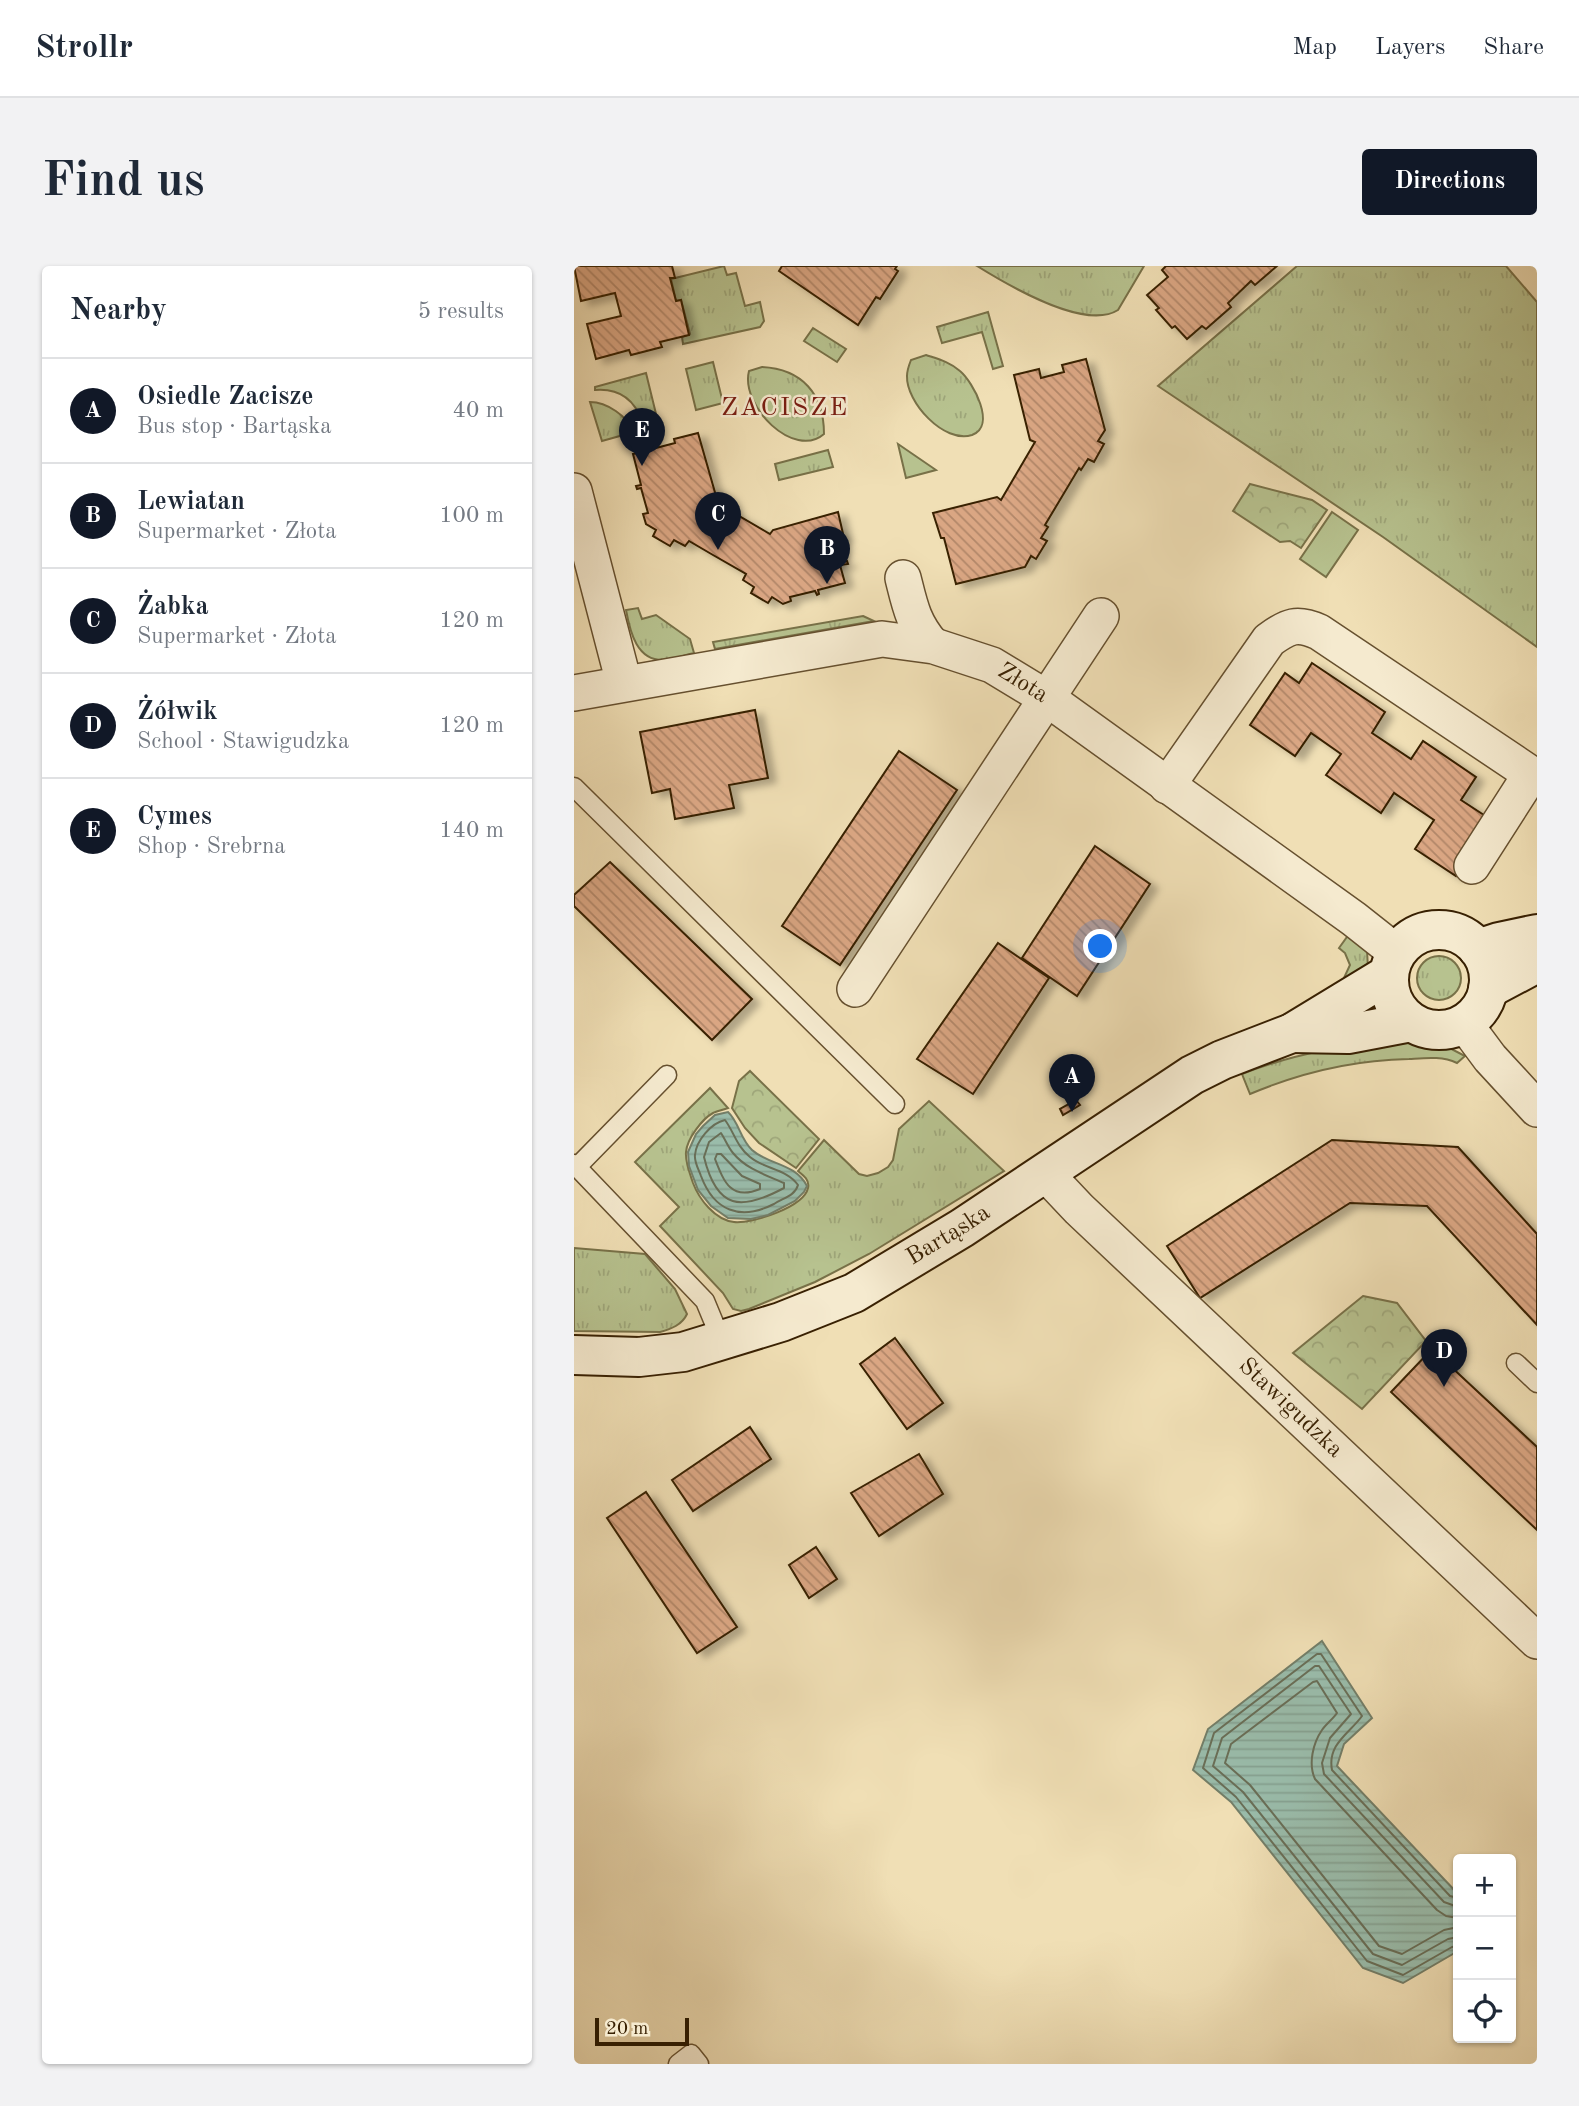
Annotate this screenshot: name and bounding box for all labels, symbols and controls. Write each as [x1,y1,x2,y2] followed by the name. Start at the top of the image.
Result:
[35,32,133,65] text: Strollr
[1293,36,1337,60] text: Map
[1375,36,1445,60] text: Layers
[1483,36,1544,60] text: Share
[1362,149,1537,215] button: Directions
[42,158,205,207] text: Find us
[70,296,167,326] text: Nearby
[418,300,504,323] text: 5 results
[137,384,314,410] text: Osiedle Zacisze
[721,395,849,421] district label: ZACISZE
[84,399,102,422] text: A
[453,399,504,422] text: 40 m
[619,408,665,466] pin: E
[137,415,332,438] text: Bus stop · Bartąska
[137,489,245,515] text: Lewiatan
[695,492,741,550] pin: C
[85,504,101,527] text: B
[439,504,504,527] text: 100 m
[137,520,337,543] text: Supermarket · Złota
[804,526,850,584] pin: B
[137,594,209,620] text: Żabka
[85,609,101,632] text: C
[439,609,504,632] text: 120 m
[137,625,337,648] text: Supermarket · Złota
[993,659,1052,708] street label: Złota
[137,699,218,725] text: Żółwik
[84,714,102,737] text: D
[439,714,504,737] text: 120 m
[137,730,349,753] text: School · Stawigudzka
[137,804,212,830] text: Cymes
[85,819,101,842] text: E
[439,819,504,842] text: 140 m
[137,835,286,858] text: Shop · Srebrna
[1083,929,1117,963] your location
[1049,1054,1095,1112] pin: A
[903,1201,995,1270] street label: Bartąska
[1421,1329,1467,1387] pin: D
[1234,1354,1347,1463] street label: Stawigudzka
[1453,1854,1516,2043] map controls
[1453,1854,1516,1917] button: +
[1453,1917,1516,1980] button: −
[1453,1980,1516,2043] button: locate
[595,2015,690,2047] scale bar
[606,2020,648,2039] text: 20 m

